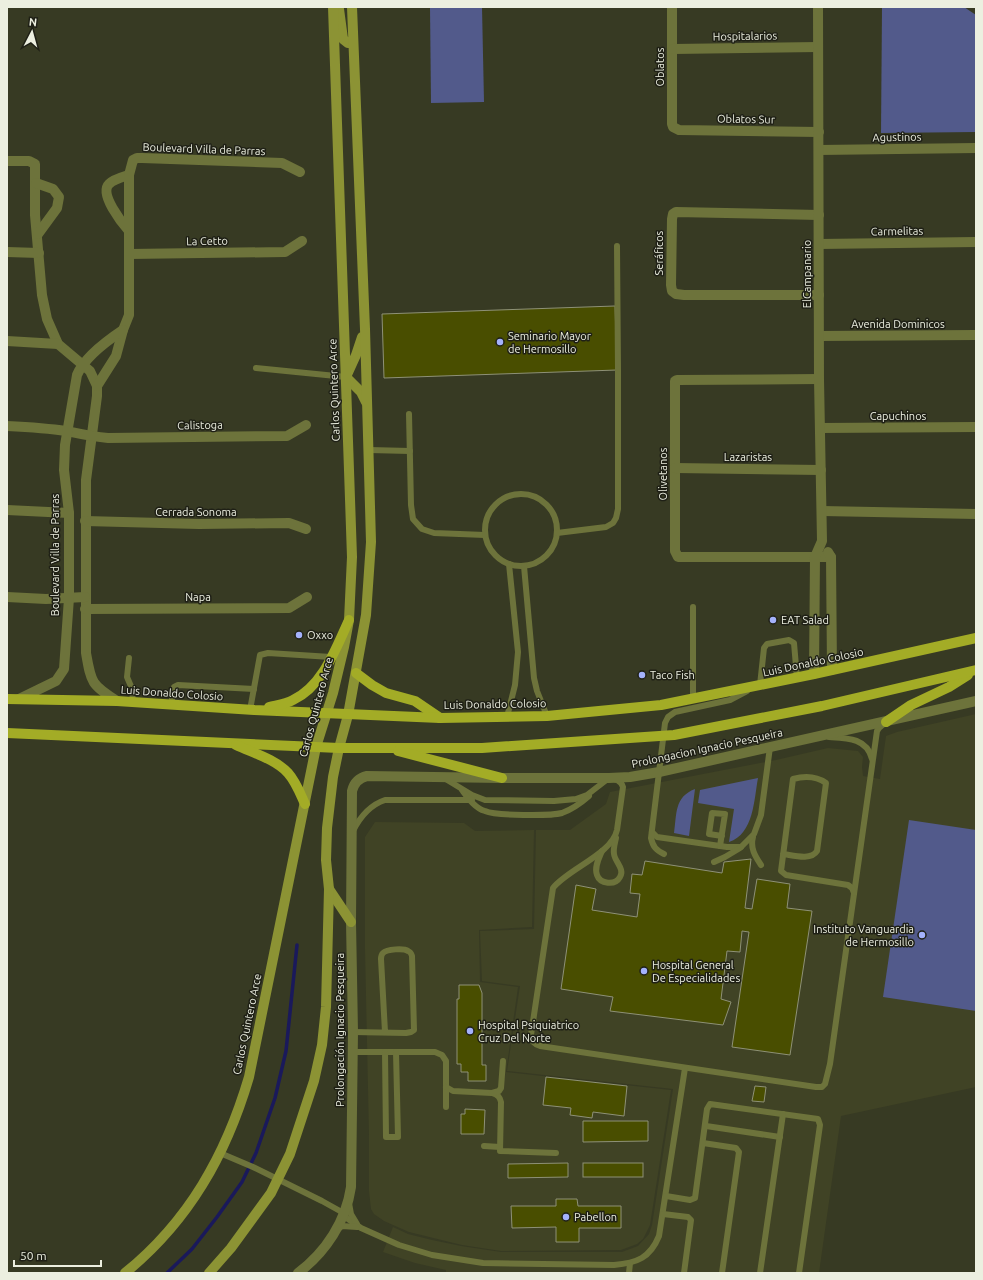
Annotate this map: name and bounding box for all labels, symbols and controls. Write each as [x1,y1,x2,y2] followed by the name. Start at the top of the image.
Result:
[12,12,52,52] north arrow
[28,16,38,28] text: N
[713,29,778,43] street label: Hospitalarios
[654,47,666,87] street label: Oblatos
[717,112,776,126] street label: Oblatos Sur
[872,131,922,143] street label: Agustinos
[142,141,266,157] street label: Boulevard Villa de Parras
[871,225,924,237] street label: Carmelitas
[653,230,665,275] street label: Seráficos
[186,235,228,247] street label: La Cetto
[801,240,813,308] street label: ElCampanario
[851,318,945,330] street label: Avenida Dominicos
[508,330,592,355] place label: Seminario Mayor de Hermosillo
[495,337,505,347] marker: Seminario Mayor de Hermosillo
[326,338,342,442] street label: Carlos Quintero Arce
[870,410,927,422] street label: Capuchinos
[177,419,223,431] street label: Calistoga
[657,447,669,500] street label: Olivetanos
[724,451,772,463] street label: Lazaristas
[49,493,61,616] street label: Boulevard Villa de Parras
[155,506,237,518] street label: Cerrada Sonoma
[185,591,211,603] street label: Napa
[781,614,829,626] place label: EAT Salad
[768,615,778,625] marker: EAT Salad
[307,629,333,641] place label: Oxxo
[294,630,304,640] marker: Oxxo
[762,645,864,679] street label: Luis Donaldo Colosio
[297,656,335,758] street label: Carlos Quintero Arce
[650,669,695,681] place label: Taco Fish
[637,670,647,680] marker: Taco Fish
[120,683,224,703] street label: Luis Donaldo Colosio
[444,697,546,711] street label: Luis Donaldo Colosio
[630,726,784,770] street label: Prolongacion Ignacio Pesqueira
[813,923,914,948] place label: Instituto Vanguardia de Hermosillo
[917,930,927,940] marker: Instituto Vanguardia de Hermosillo
[334,953,346,1107] street label: Prolongación Ignacio Pesqueira
[652,959,740,984] place label: Hospital General De Especialidades
[639,966,649,976] marker: Hospital General De Especialidades
[230,972,264,1076] street label: Carlos Quintero Arce
[478,1019,579,1044] place label: Hospital Psiquiatrico Cruz Del Norte
[465,1026,475,1036] marker: Hospital Psiquiatrico Cruz Del Norte
[574,1211,617,1223] place label: Pabellon
[561,1212,571,1222] marker: Pabellon
[14,1242,101,1268] scale bar
[20,1249,47,1262] text: 50 m

